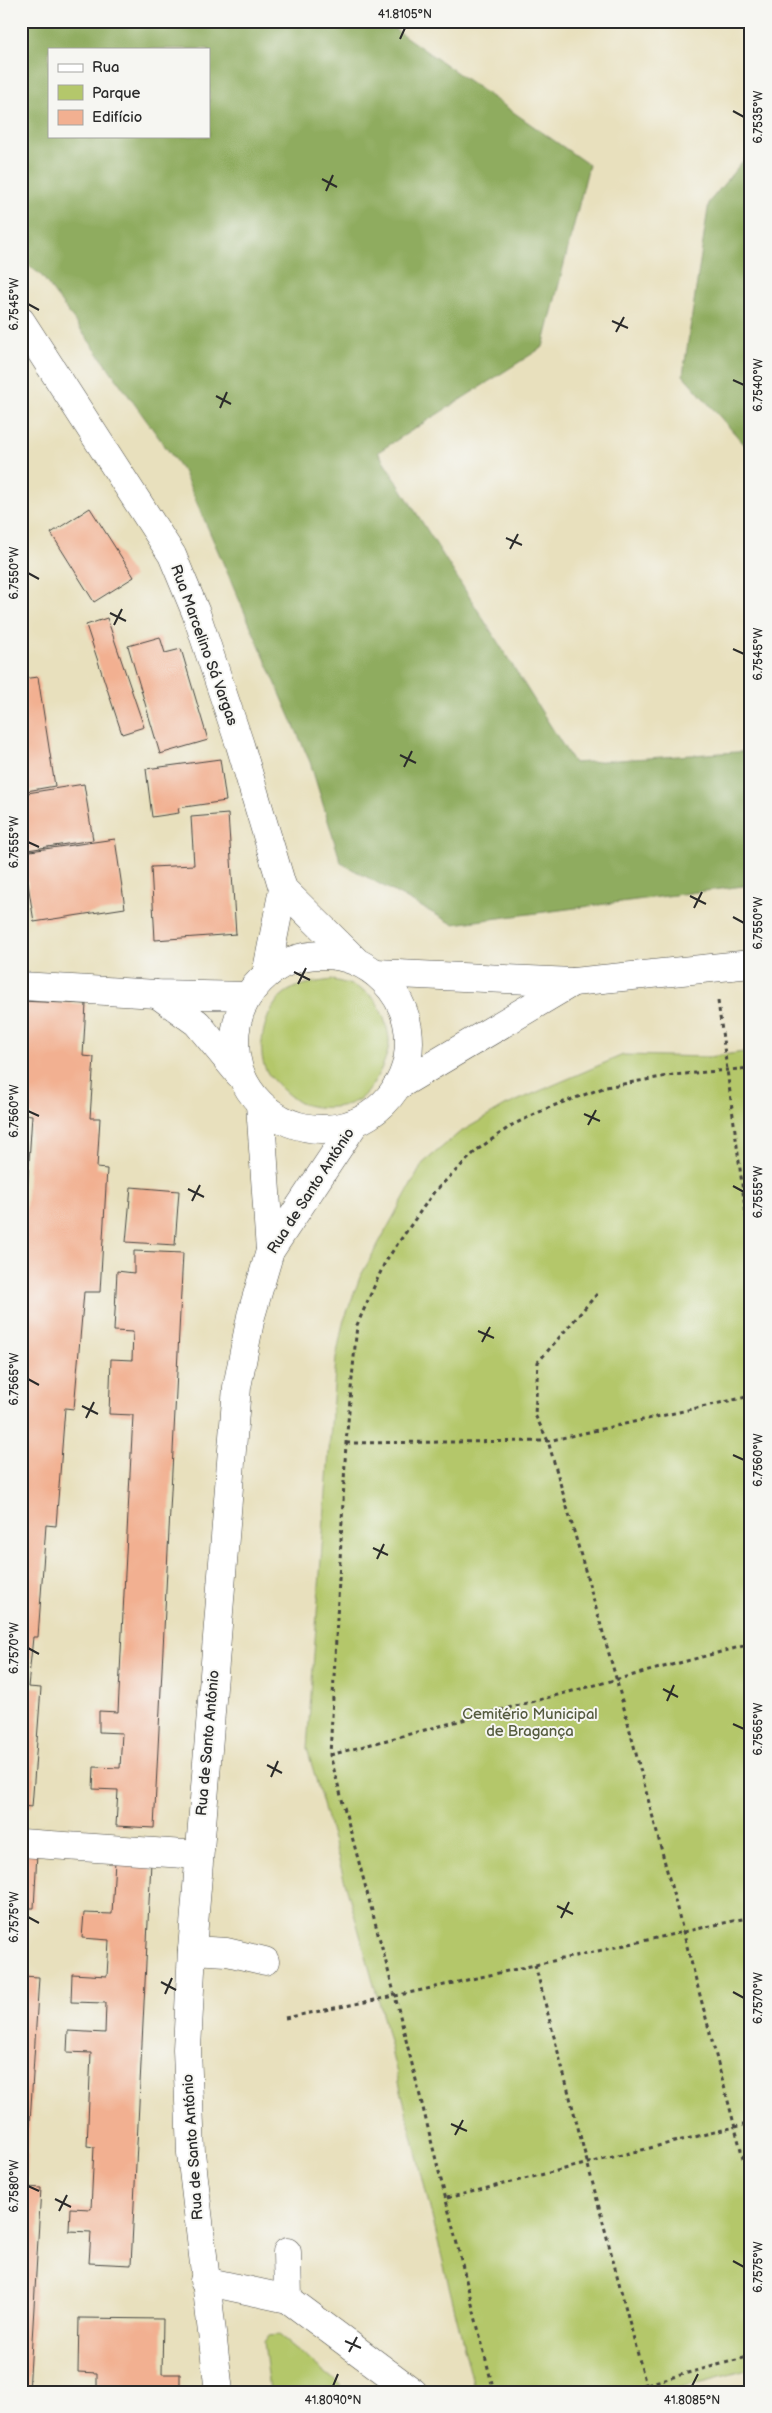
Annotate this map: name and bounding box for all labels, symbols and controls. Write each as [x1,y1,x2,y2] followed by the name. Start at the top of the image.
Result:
[378,7,432,22] text: 41.8105°N
[48,48,210,138] legend
[92,58,120,77] text: Rua
[92,84,141,103] text: Parque
[751,90,766,144] text: 6.7535°W
[92,108,142,127] text: Edifício
[7,277,22,330] text: 6.7545°W
[751,358,766,412] text: 6.7540°W
[7,547,22,599] text: 6.7550°W
[166,562,242,729] street label: Rua Marcelino Sá Vargas
[751,627,766,680] text: 6.7545°W
[7,816,22,868] text: 6.7555°W
[751,897,766,949] text: 6.7550°W
[7,1084,22,1138] text: 6.7560°W
[263,1124,359,1258] street label: Rua de Santo António
[751,1166,766,1218] text: 6.7555°W
[7,1352,22,1405] text: 6.7565°W
[751,1433,766,1487] text: 6.7560°W
[7,1622,22,1674] text: 6.7570°W
[192,1669,224,1817] street label: Rua de Santo António
[751,1702,766,1755] text: 6.7565°W
[462,1705,598,1741] park label: Cemitério Municipal de Bragança
[7,1891,22,1943] text: 6.7575°W
[751,1972,766,2024] text: 6.7570°W
[178,2073,208,2221] street label: Rua de Santo António
[7,2159,22,2212] text: 6.7580°W
[751,2241,766,2293] text: 6.7575°W
[305,2393,361,2408] text: 41.8090°N
[664,2393,720,2408] text: 41.8085°N

